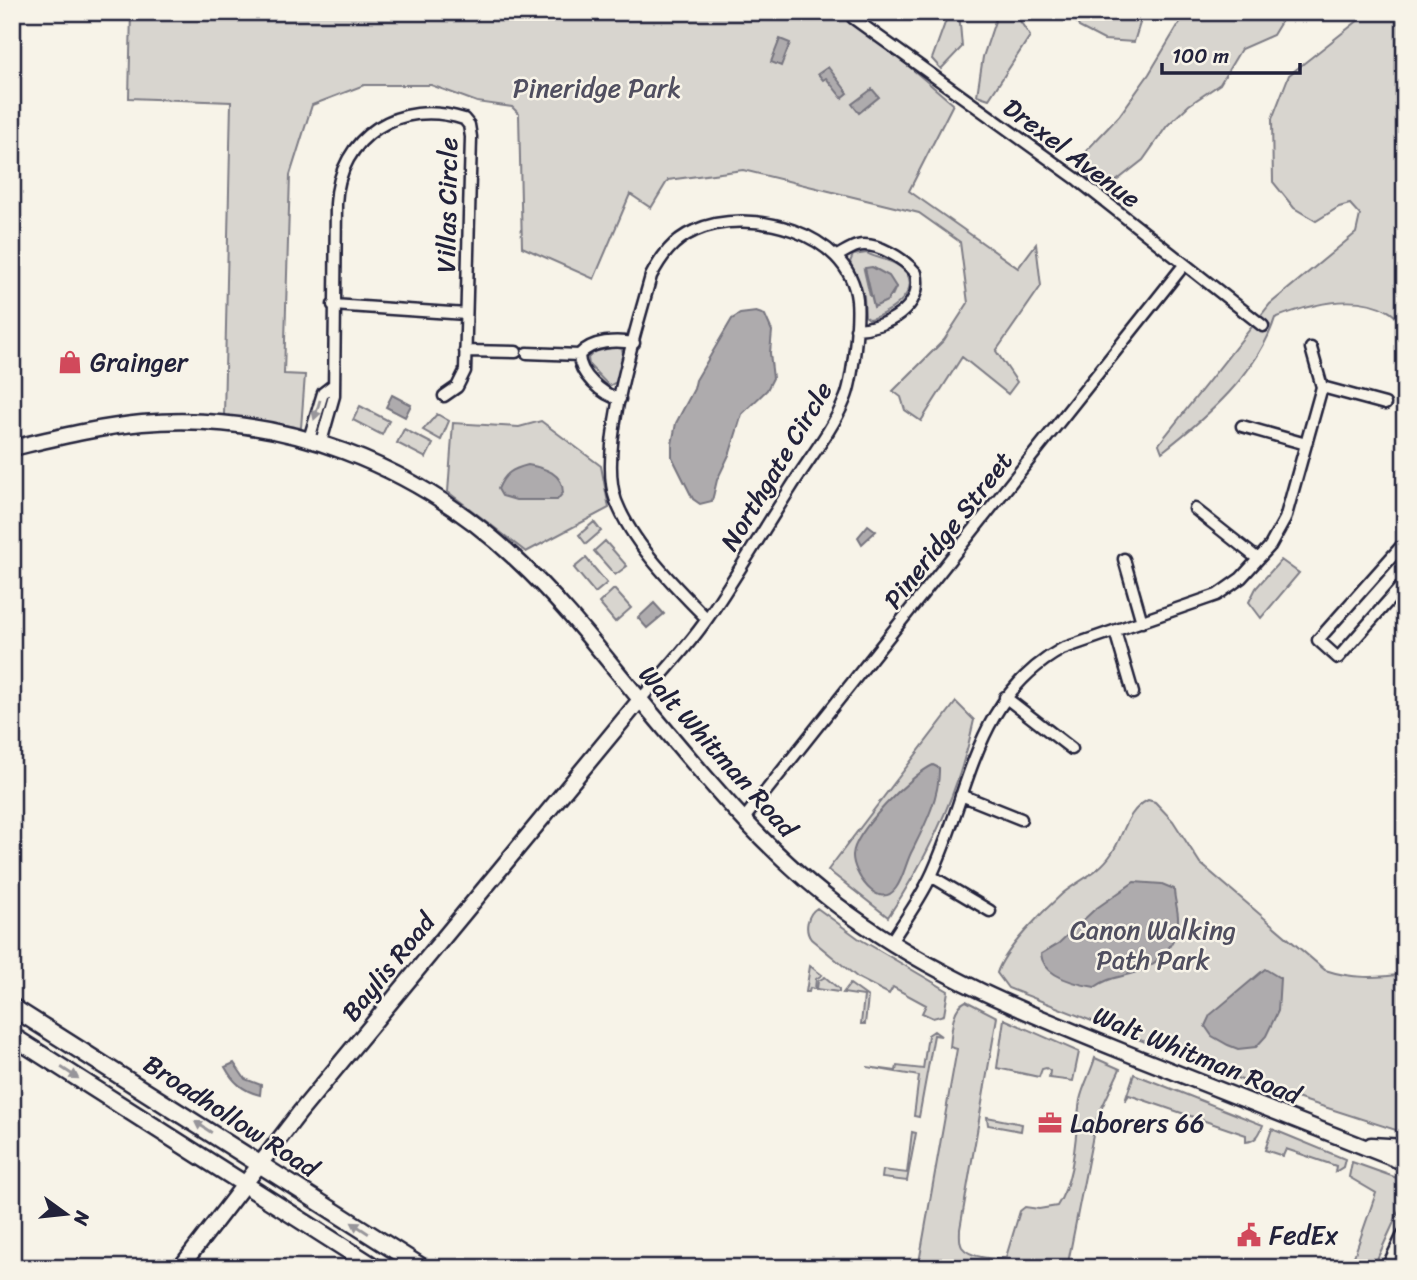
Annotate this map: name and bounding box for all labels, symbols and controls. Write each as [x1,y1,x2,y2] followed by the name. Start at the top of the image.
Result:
[1162,32,1300,76] scale bar
[1172,37,1229,75] text: 100 m
[513,65,681,111] park label: Pineridge Park
[993,85,1151,221] street label: Drexel Avenue
[423,137,471,273] street label: Villas Circle
[90,339,189,385] place label: Grainger
[56,348,84,376] shop icon: Grainger
[707,372,845,560] street label: Northgate Circle
[312,400,322,421] one-way arrow
[871,441,1025,619] street label: Pineridge Street
[627,654,811,850] street label: Walt Whitman Road
[329,900,448,1032] street label: Baylis Road
[1070,907,1236,983] park label: Canon Walking Path Park
[1086,992,1310,1119] street label: Walt Whitman Road
[134,1042,330,1192] street label: Broadhollow Road
[60,1067,79,1080] one-way arrow
[1070,1100,1205,1146] place label: Laborers 66
[1036,1109,1064,1137] office icon: Laborers 66
[193,1120,213,1133] one-way arrow
[32,1178,102,1248] north arrow
[64,1207,100,1230] text: N
[1269,1212,1339,1258] place label: FedEx
[350,1221,370,1234] one-way arrow
[1235,1221,1263,1249] public building icon: FedEx

